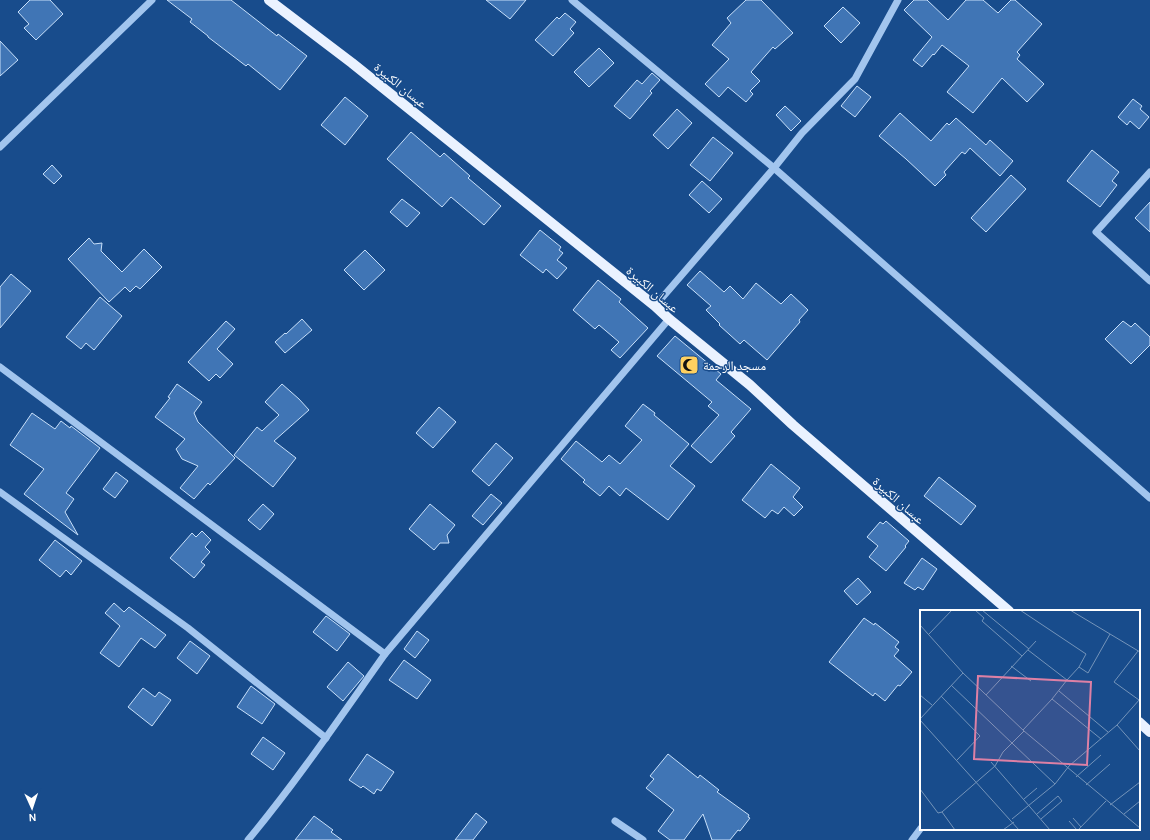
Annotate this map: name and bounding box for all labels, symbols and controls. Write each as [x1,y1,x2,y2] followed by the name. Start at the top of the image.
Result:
[371,59,431,112] street label: عبسان الكبيرة
[623,263,682,317] street label: عبسان الكبيرة
[678,354,700,376] mosque icon: مسجد الرحمة
[703,358,766,374] place label: مسجد الرحمة
[869,474,928,528] street label: عبسان الكبيرة
[920,610,1140,830] inset map
[12,788,52,828] north arrow
[28,811,37,824] text: N

